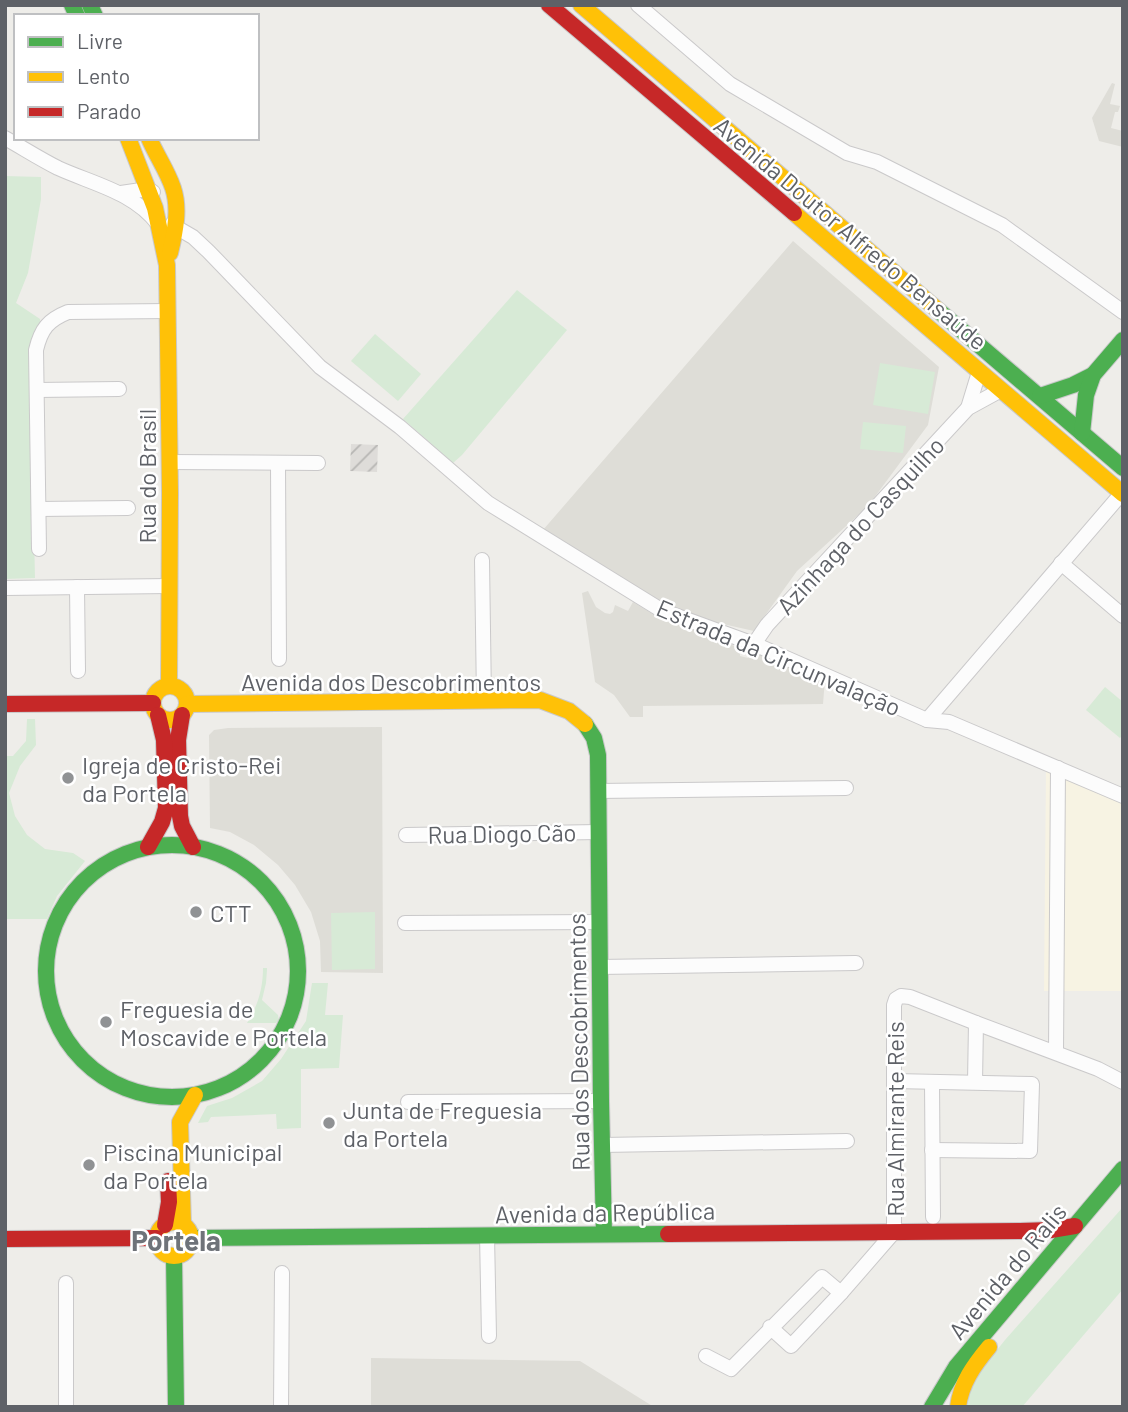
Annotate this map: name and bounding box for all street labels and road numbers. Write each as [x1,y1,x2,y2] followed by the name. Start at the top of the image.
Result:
[709,110,993,356] street label: Avenida Doutor Alfredo Bensaúde
[132,409,161,543] street label: Rua do Brasil
[770,430,950,620] street label: Azinhaga do Casquilho
[653,592,905,722] street label: Estrada da Circunvalação
[241,667,541,696] street label: Avenida dos Descobrimentos
[427,817,577,849] street label: Rua Diogo Cão
[561,913,595,1171] street label: Rua dos Descobrimentos
[880,1021,909,1217] street label: Rua Almirante Reis
[495,1196,715,1228] street label: Avenida da República
[942,1197,1072,1345] street label: Avenida do Ralis

